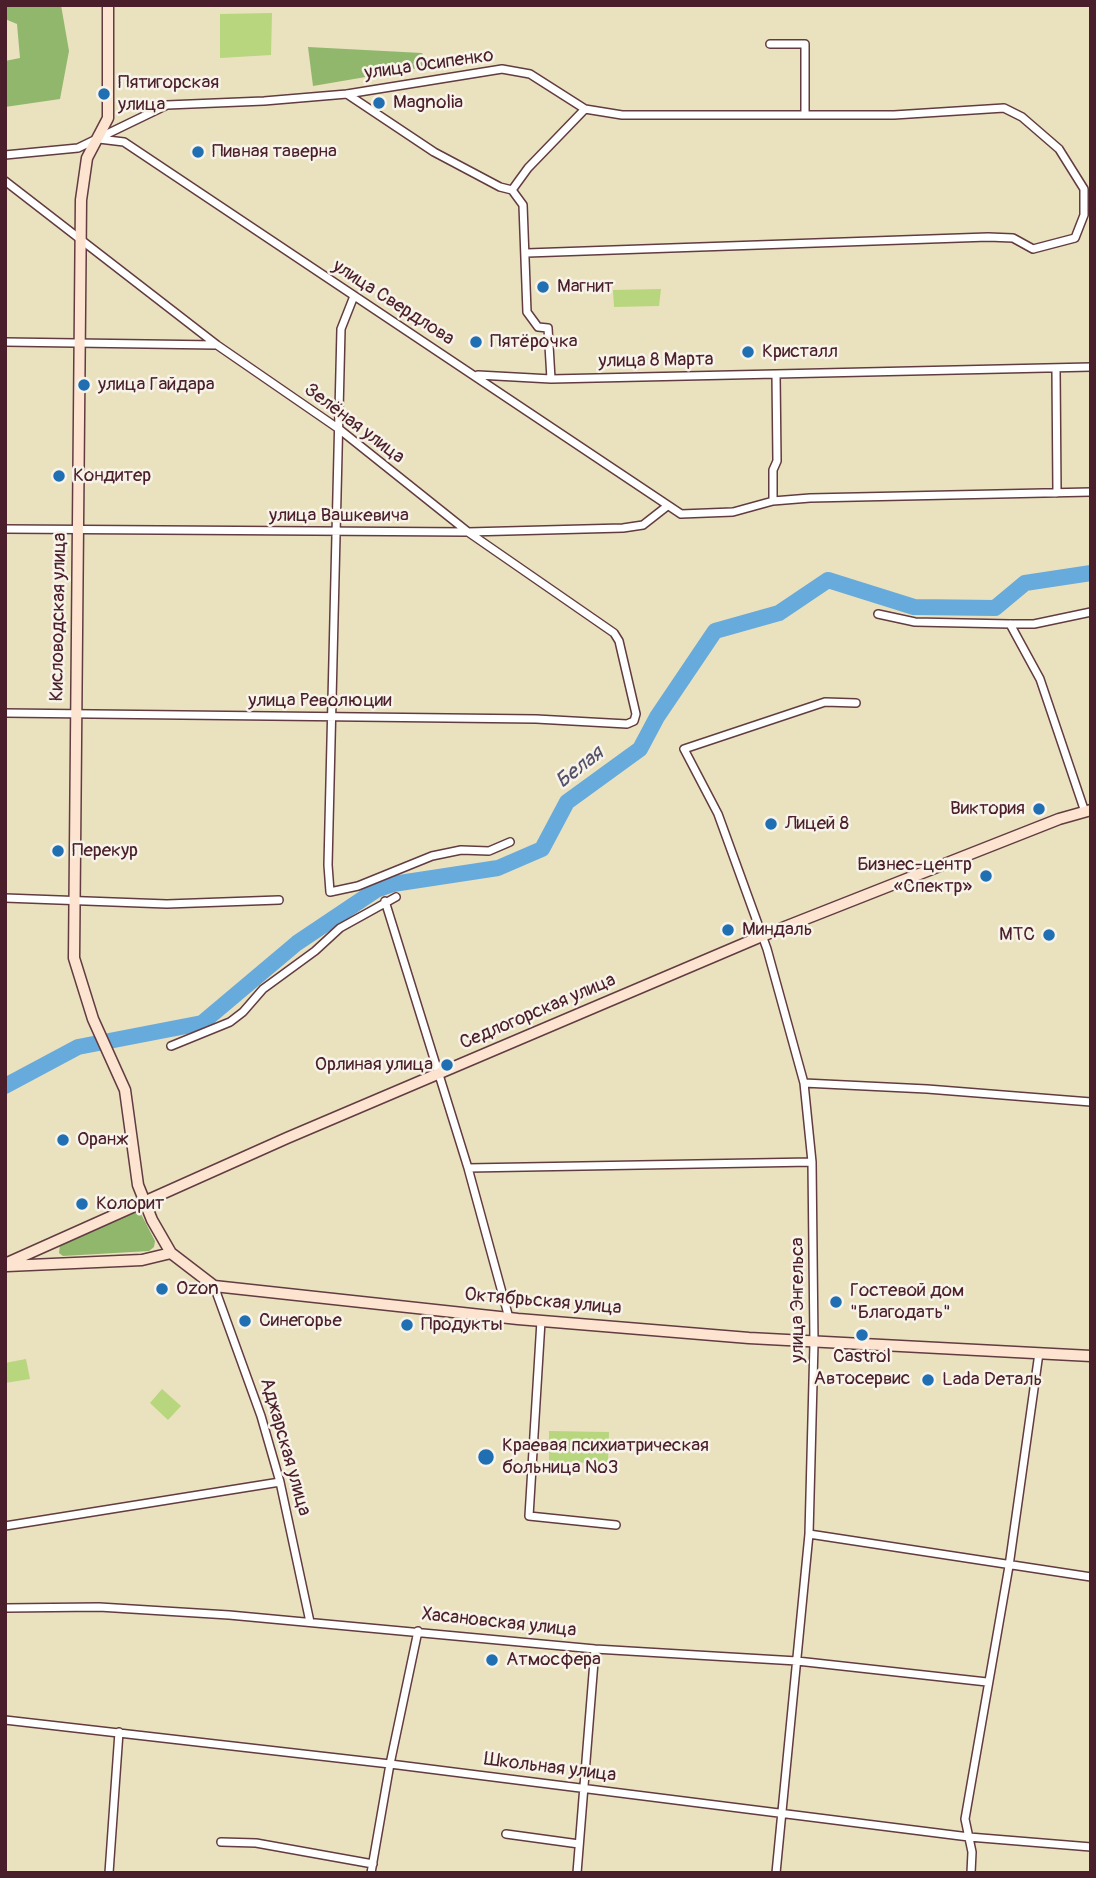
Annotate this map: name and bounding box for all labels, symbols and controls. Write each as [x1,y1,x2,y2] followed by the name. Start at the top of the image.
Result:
[363,45,495,85] street label: улица Осипенко
[118,72,219,116] place label: Пятигорская улица
[96,86,112,102] marker: Пятигорская улица
[393,92,463,114] place label: Magnolia
[371,95,387,111] marker: Magnolia
[212,141,337,163] place label: Пивная таверна
[190,144,206,160] marker: Пивная таверна
[328,255,458,351] street label: улица Свердлова
[557,276,613,298] place label: Магнит
[535,279,551,295] marker: Магнит
[490,331,578,353] place label: Пятёрочка
[468,334,484,350] marker: Пятёрочка
[762,341,838,363] place label: Кристалл
[740,344,756,360] marker: Кристалл
[598,349,714,373] street label: улица 8 Марта
[98,374,215,396] place label: улица Гайдара
[76,377,92,393] marker: улица Гайдара
[299,379,409,469] street label: Зелёная улица
[73,465,151,487] place label: Кондитер
[51,468,67,484] marker: Кондитер
[269,505,409,527] street label: улица Вашкевича
[46,532,72,702] street label: Кисловодская улица
[248,690,392,712] street label: улица Революции
[551,742,609,794] water label: Белая
[950,798,1025,820] place label: Виктория
[1031,801,1047,817] marker: Виктория
[785,813,849,835] place label: Лицей 8
[763,816,779,832] marker: Лицей 8
[72,840,138,862] place label: Перекур
[50,843,66,859] marker: Перекур
[857,854,972,898] place label: Бизнес-центр «Спектр»
[978,868,994,884] marker: Бизнес-центр «Спектр»
[742,919,813,941] place label: Миндаль
[720,922,736,938] marker: Миндаль
[999,924,1035,946] place label: МТС
[1041,927,1057,943] marker: МТС
[457,969,619,1055] street label: Седлогорская улица
[315,1054,433,1076] place label: Орлиная улица
[439,1057,455,1073] marker: Орлиная улица
[77,1129,129,1151] place label: Оранж
[55,1132,71,1148] marker: Оранж
[96,1193,164,1215] place label: Колорит
[74,1196,90,1212] marker: Колорит
[787,1237,809,1363] street label: улица Энгельса
[176,1278,219,1300] place label: Ozon
[850,1280,964,1324] place label: Гостевой дом "Благодать"
[154,1281,170,1297] marker: Ozon
[464,1284,622,1320] street label: Октябрьская улица
[828,1294,844,1310] marker: Гостевой дом "Благодать"
[259,1310,342,1332] place label: Синегорье
[237,1313,253,1329] marker: Синегорье
[421,1314,503,1336] place label: Продукты
[399,1317,415,1333] marker: Продукты
[854,1327,870,1343] marker: Castrol Автосервис
[814,1346,910,1390] place label: Castrol Автосервис
[942,1369,1042,1391] place label: Lada Dеталь
[920,1372,936,1388] marker: Lada Dеталь
[254,1375,316,1519] street label: Аджарская улица
[502,1435,709,1479] place label: Краевая психиатрическая больница №3
[476,1447,496,1467] marker: Краевая психиатрическая больница №3
[421,1604,577,1642] street label: Хасановская улица
[506,1649,601,1671] place label: Атмосфера
[484,1652,500,1668] marker: Атмосфера
[483,1749,617,1787] street label: Школьная улица

